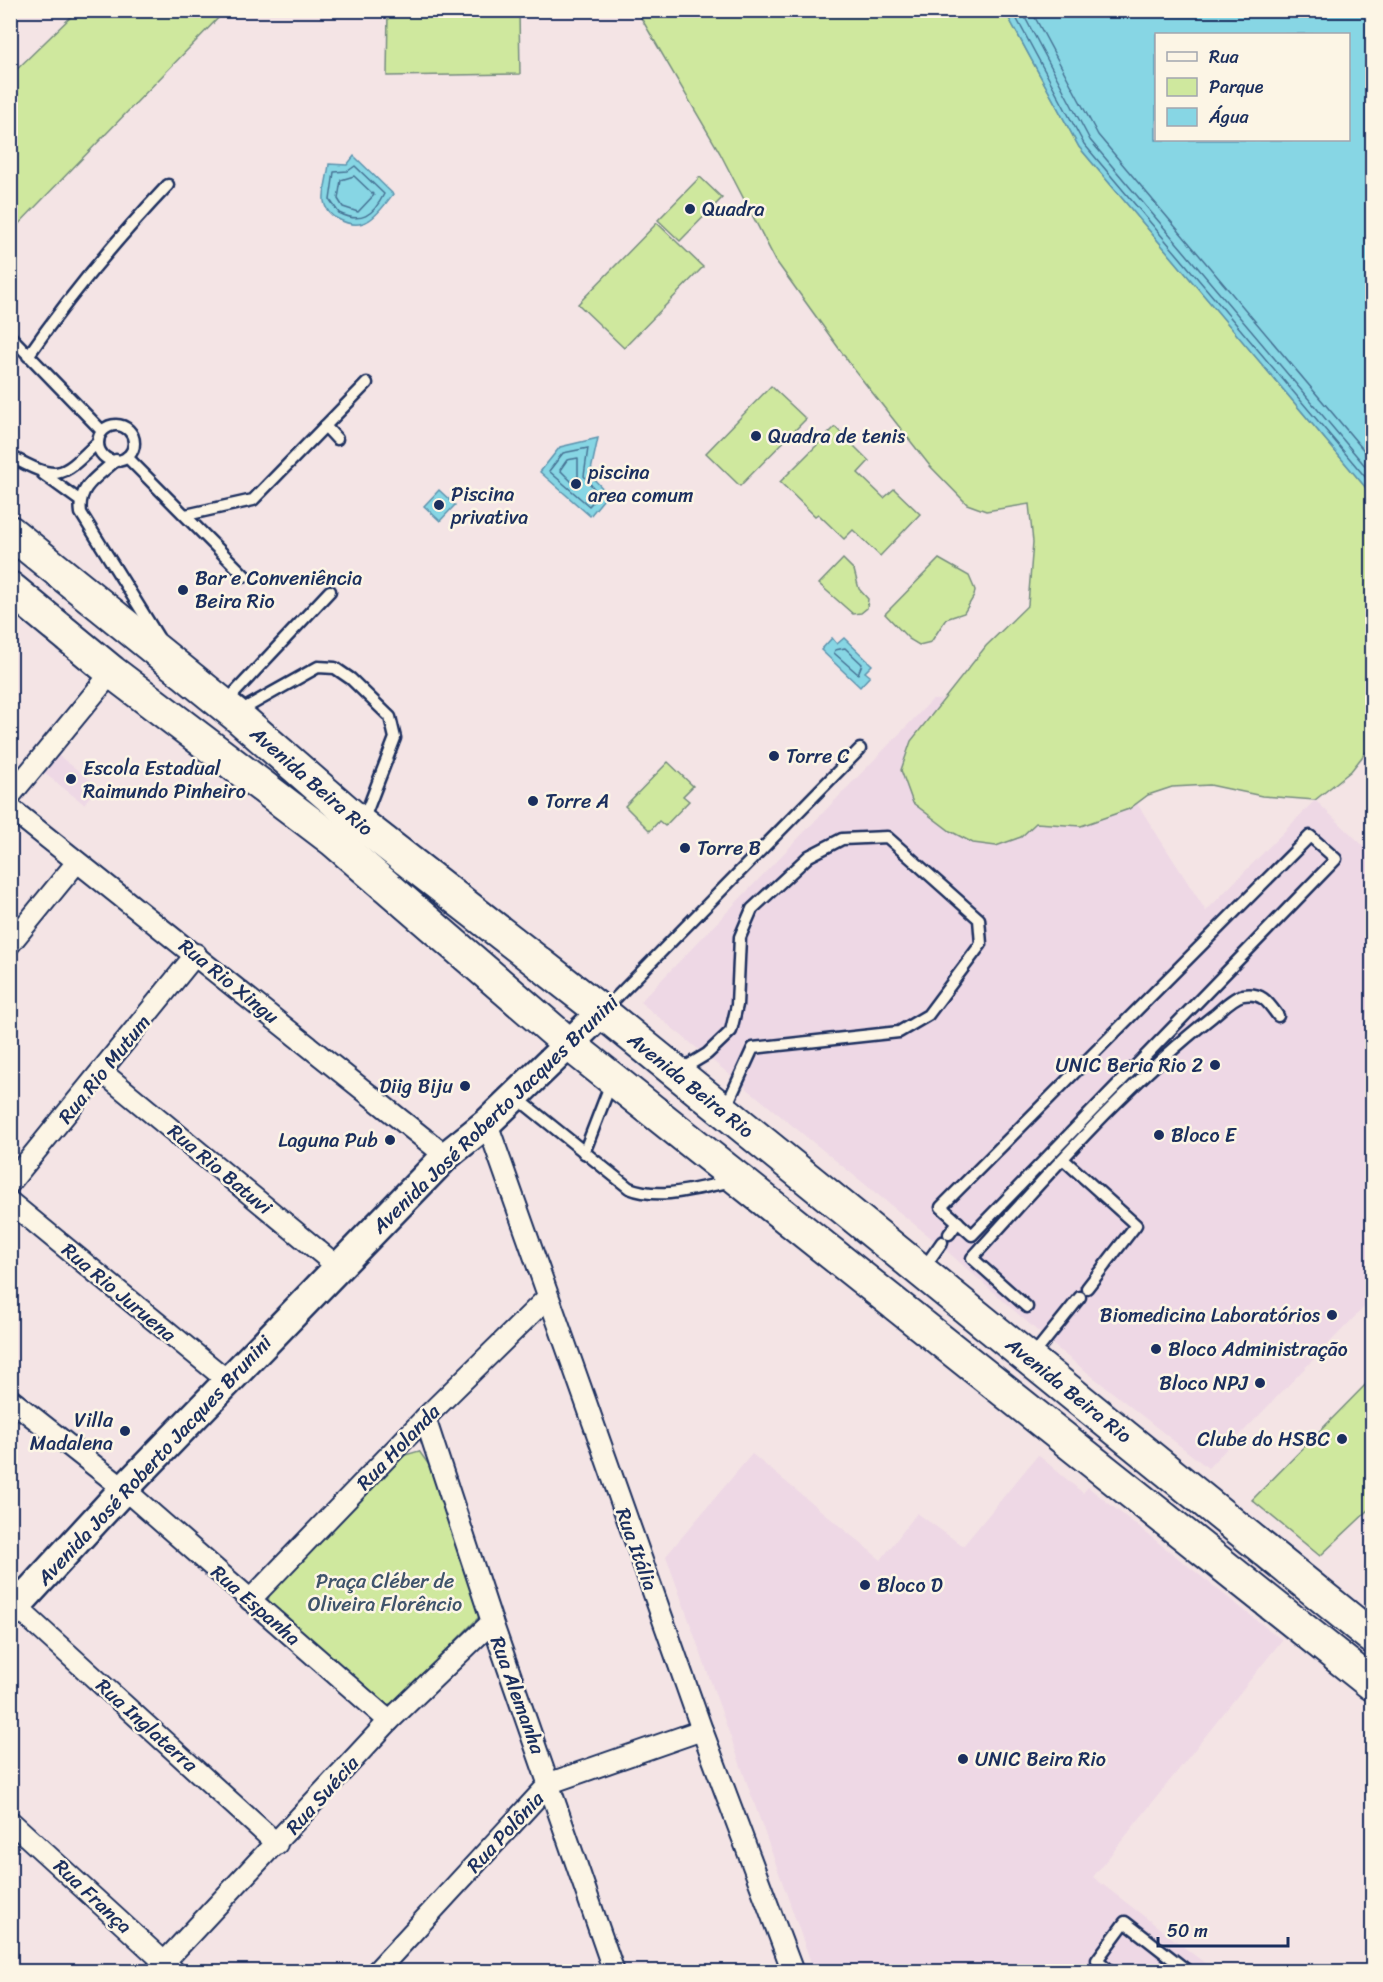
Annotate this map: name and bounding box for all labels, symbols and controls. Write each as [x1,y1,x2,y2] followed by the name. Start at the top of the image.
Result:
[1155,33,1350,141] legend
[1209,41,1240,73] text: Rua
[1209,71,1264,103] text: Parque
[1208,101,1250,133] text: Água
[702,192,765,227] place label: Quadra
[683,202,697,216] marker: Quadra
[768,419,906,454] place label: Quadra de tenis
[749,429,763,443] marker: Quadra de tenis
[587,455,693,513] place label: piscina area comum
[450,477,528,535] place label: Piscina privativa
[569,477,583,491] marker: piscina area comum
[432,498,446,512] marker: Piscina privativa
[195,561,362,619] place label: Bar e Conveniência Beira Rio
[176,583,190,597] marker: Bar e Conveniência Beira Rio
[241,717,381,845] street label: Avenida Beira Rio
[786,739,850,774] place label: Torre C
[767,749,781,763] marker: Torre C
[83,751,246,809] place label: Escola Estadual Raimundo Pinheiro
[64,772,78,786] marker: Escola Estadual Raimundo Pinheiro
[545,784,609,819] place label: Torre A
[526,794,540,808] marker: Torre A
[697,831,761,866] place label: Torre B
[678,841,692,855] marker: Torre B
[170,930,287,1033] street label: Rua Rio Xingu
[363,985,628,1243] street label: Avenida José Roberto Jacques Brunini
[49,1007,160,1132] street label: Rua Rio Mutum
[619,1023,762,1148] street label: Avenida Beira Rio
[1055,1048,1203,1083] place label: UNIC Beria Rio 2
[1208,1058,1222,1072] marker: UNIC Beria Rio 2
[379,1069,453,1104] place label: Diig Biju
[458,1079,472,1093] marker: Diig Biju
[159,1115,281,1225] street label: Rua Rio Batuvi
[1171,1118,1238,1153] place label: Bloco E
[278,1123,378,1158] place label: Laguna Pub
[1152,1128,1166,1142] marker: Bloco E
[383,1133,397,1147] marker: Laguna Pub
[53,1234,185,1352] street label: Rua Rio Juruena
[1100,1298,1321,1333] place label: Biomedicina Laboratórios
[1325,1308,1339,1322] marker: Biomedicina Laboratórios
[27,1326,282,1595] street label: Avenida José Roberto Jacques Brunini
[997,1328,1140,1453] street label: Avenida Beira Rio
[1168,1332,1348,1367] place label: Bloco Administração
[1149,1342,1163,1356] marker: Bloco Administração
[1159,1366,1249,1401] place label: Bloco NPJ
[1253,1376,1267,1390] marker: Bloco NPJ
[348,1395,450,1499] street label: Rua Holanda
[30,1403,114,1461] place label: Villa Madalena
[1197,1422,1331,1457] place label: Clube do HSBC
[118,1424,132,1438] marker: Villa Madalena
[1335,1432,1349,1446] marker: Clube do HSBC
[605,1503,668,1596] street label: Rua Itália
[203,1556,309,1655] street label: Rua Espanha
[308,1564,462,1622] park label: Praça Cléber de Oliveira Florêncio
[877,1568,943,1603] place label: Bloco D
[858,1578,872,1592] marker: Bloco D
[480,1631,555,1760] street label: Rua Alemanha
[87,1670,207,1782] street label: Rua Inglaterra
[975,1742,1106,1777] place label: UNIC Beira Rio
[277,1747,369,1843] street label: Rua Suécia
[956,1752,970,1766] marker: UNIC Beira Rio
[458,1782,554,1882] street label: Rua Polônia
[45,1850,140,1943] street label: Rua França
[1158,1910,1288,1948] scale bar
[1167,1915,1208,1947] text: 50 m

